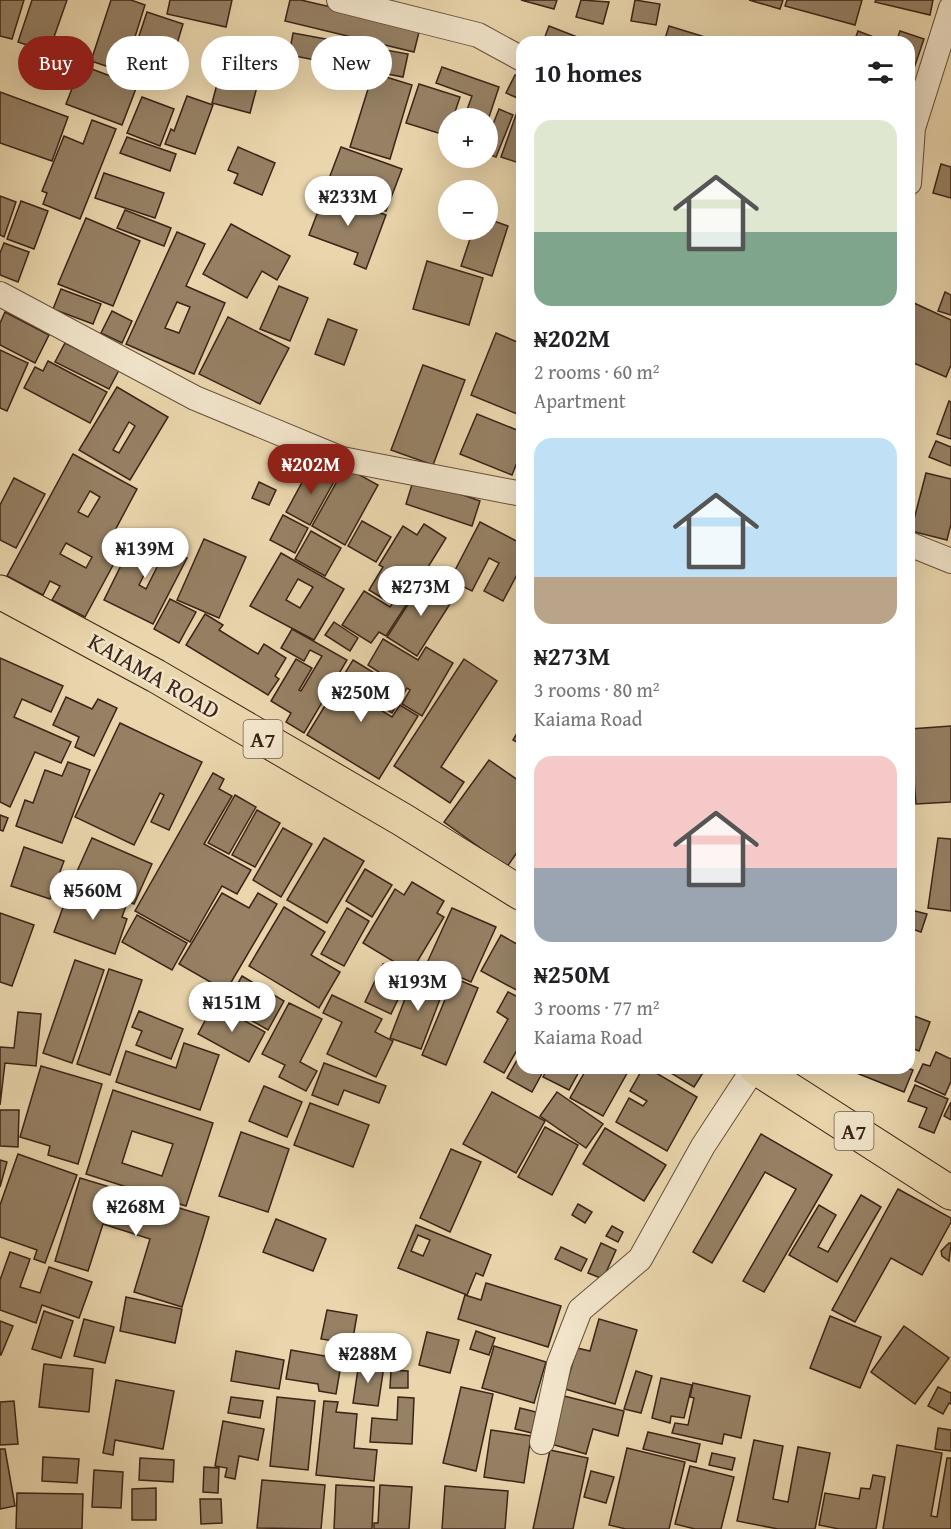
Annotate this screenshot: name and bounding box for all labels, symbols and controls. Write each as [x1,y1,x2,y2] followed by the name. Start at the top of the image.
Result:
[18,36,94,90] chip: Buy
[106,36,189,90] chip: Rent
[201,36,299,90] chip: Filters
[311,36,392,90] chip: New
[534,53,642,92] text: 10 homes
[864,56,897,89] icon: filters
[438,108,498,240] map controls
[438,108,498,168] button: +
[662,159,770,267] icon: home
[306,176,390,227] pin: ₦233M
[438,180,498,240] button: −
[319,181,377,210] text: ₦233M
[534,318,610,357] text: ₦202M
[534,357,660,386] text: 2 rooms · 60 m²
[534,386,626,415] text: Apartment
[269,444,353,495] pin: ₦202M
[282,449,340,478] text: ₦202M
[662,477,770,585] icon: home
[103,528,187,579] pin: ₦139M
[116,533,174,562] text: ₦139M
[379,566,463,617] pin: ₦273M
[392,571,450,600] text: ₦273M
[82,624,227,727] street label: KAIAMA ROAD
[534,636,610,675] text: ₦273M
[319,672,403,723] pin: ₦250M
[534,675,660,704] text: 3 rooms · 80 m²
[332,677,390,706] text: ₦250M
[534,704,642,733] text: Kaiama Road
[244,720,282,758] road number: A7
[662,795,770,903] icon: home
[51,870,135,921] pin: ₦560M
[64,875,122,904] text: ₦560M
[534,954,610,993] text: ₦250M
[376,961,460,1012] pin: ₦193M
[389,966,447,995] text: ₦193M
[190,982,274,1033] pin: ₦151M
[203,987,261,1016] text: ₦151M
[534,993,660,1022] text: 3 rooms · 77 m²
[534,1022,642,1051] text: Kaiama Road
[834,1112,874,1150] road number: A7
[94,1186,178,1237] pin: ₦268M
[107,1191,165,1220] text: ₦268M
[326,1333,410,1384] pin: ₦288M
[339,1338,397,1367] text: ₦288M

